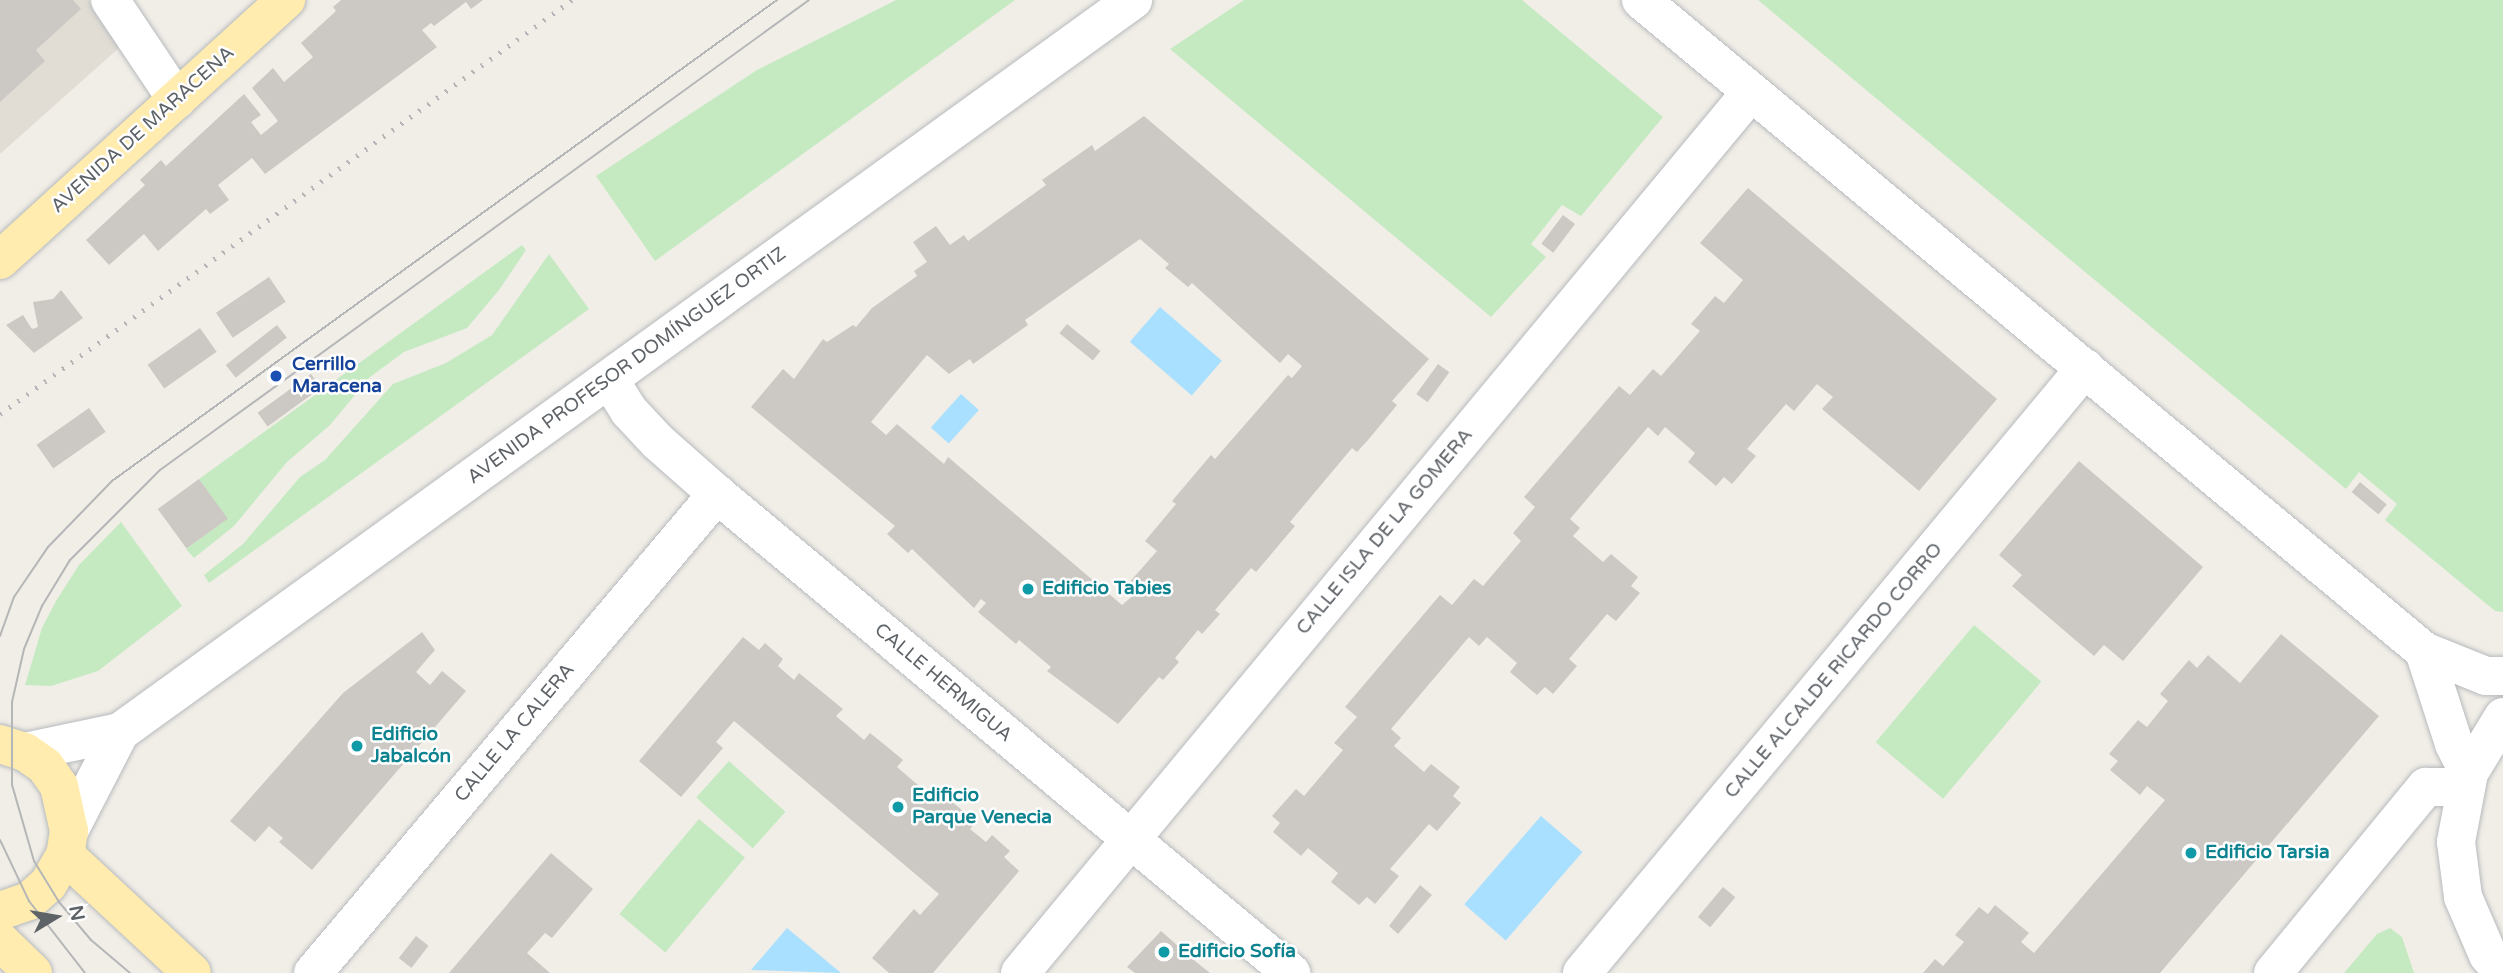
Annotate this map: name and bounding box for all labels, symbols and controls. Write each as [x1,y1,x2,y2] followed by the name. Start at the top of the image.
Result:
[47,42,239,218] street label: AVENIDA DE MARACENA
[463,243,791,489] street label: AVENIDA PROFESOR DOMÍNGUEZ ORTIZ
[292,354,382,398] place label: Cerrillo Maracena
[266,366,286,386] marker: Cerrillo Maracena
[1292,424,1478,640] street label: CALLE ISLA DE LA GOMERA
[1720,539,1948,803] street label: CALLE ALCALDE RICARDO CORRO
[1042,578,1171,600] place label: Edificio Tabies
[1020,581,1036,597] marker: Edificio Tabies
[870,619,1016,747] street label: CALLE HERMIGUA
[450,659,580,807] street label: CALLE LA CALERA
[371,724,451,768] place label: Edificio Jabalcón
[349,738,365,754] marker: Edificio Jabalcón
[912,785,1052,829] place label: Edificio Parque Venecia
[890,799,906,815] marker: Edificio Parque Venecia
[2205,842,2330,864] place label: Edificio Tarsia
[2183,845,2199,861] marker: Edificio Tarsia
[21,882,91,952] north arrow
[64,903,89,923] text: N
[1178,941,1296,963] place label: Edificio Sofía
[1156,944,1172,960] marker: Edificio Sofía

